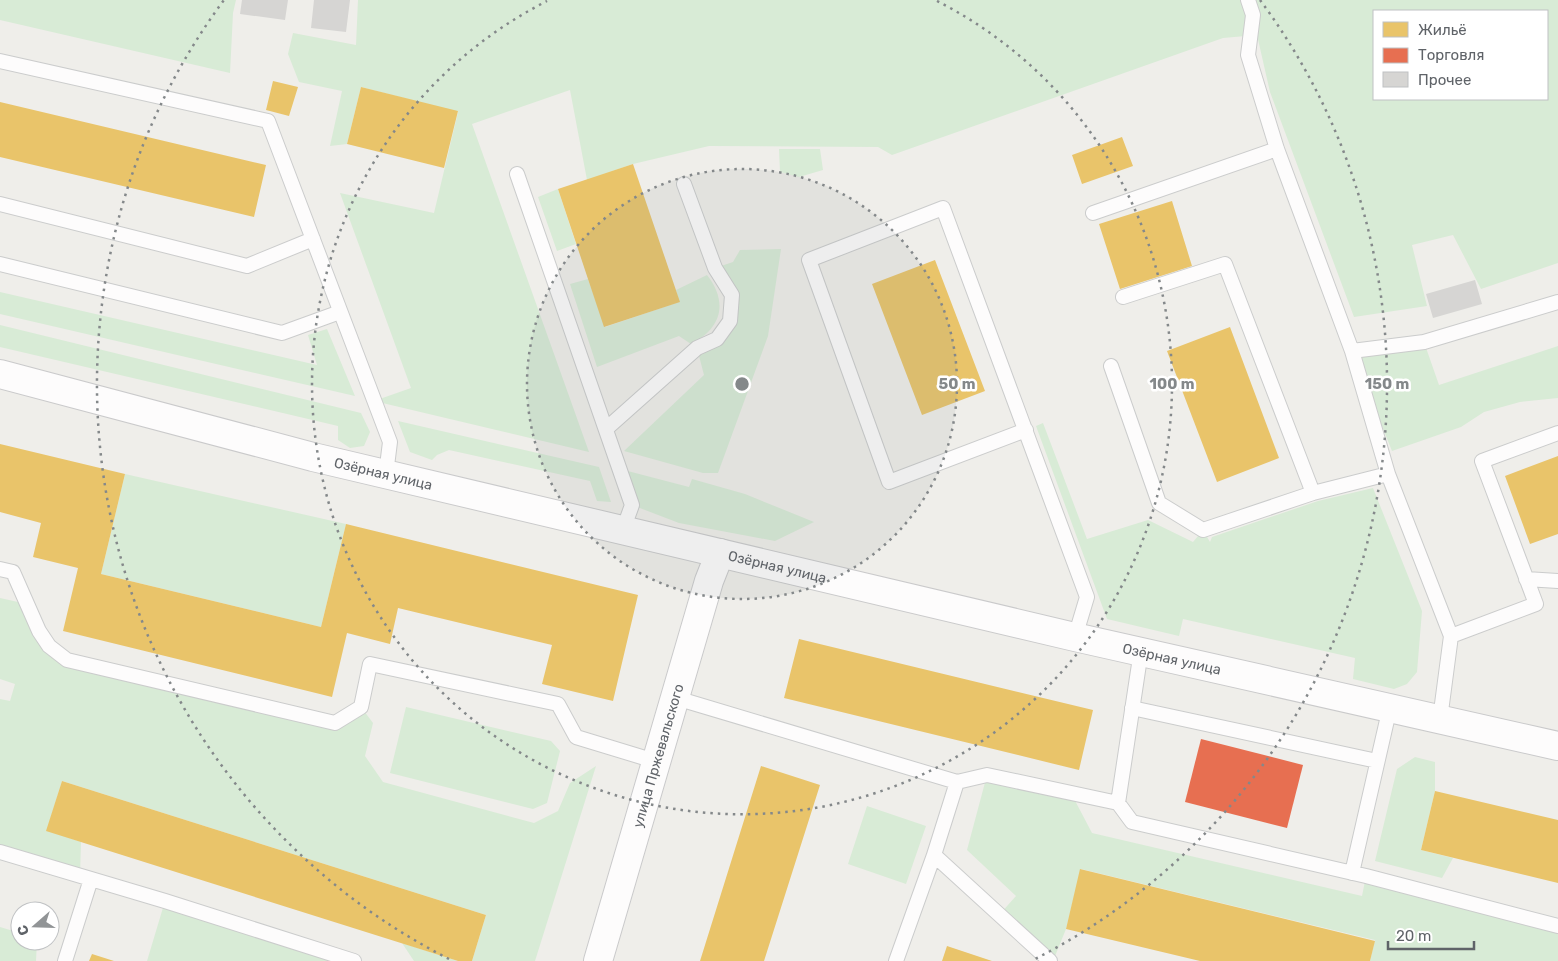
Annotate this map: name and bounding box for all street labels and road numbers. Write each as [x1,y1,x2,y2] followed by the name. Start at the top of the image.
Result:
[332,454,434,493] street label: Озёрная улица
[727,547,828,587] street label: Озёрная улица
[1121,639,1223,678] street label: Озёрная улица
[629,682,687,829] street label: улица Пржевальского

